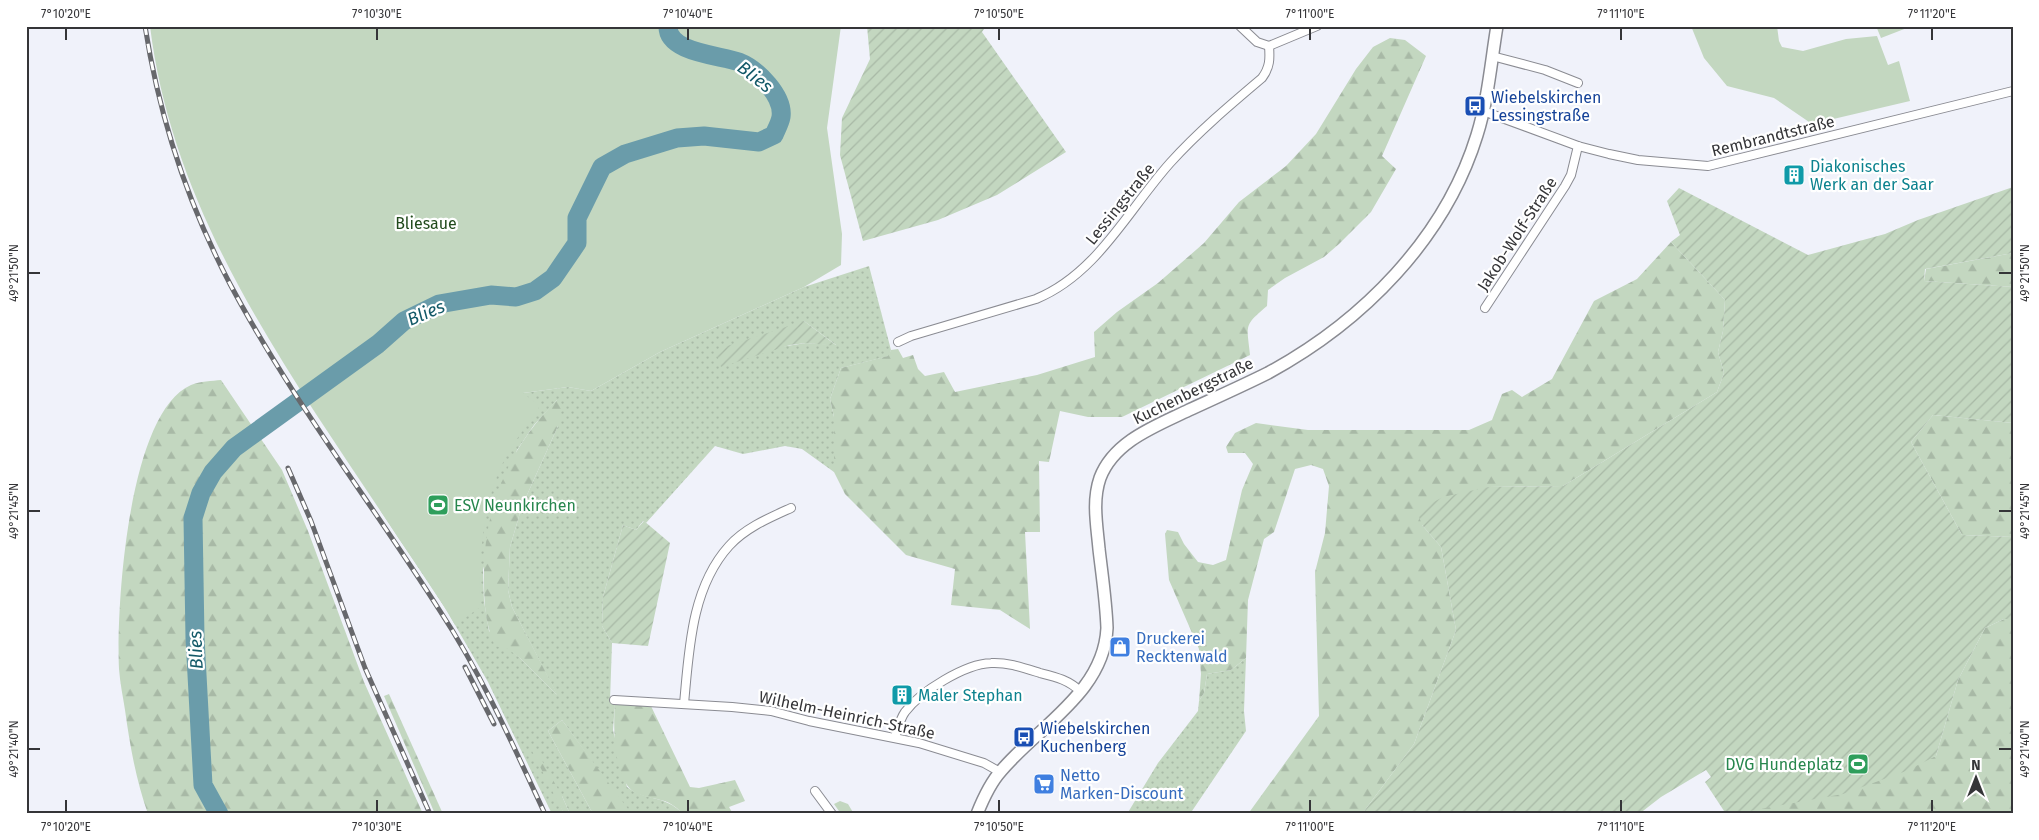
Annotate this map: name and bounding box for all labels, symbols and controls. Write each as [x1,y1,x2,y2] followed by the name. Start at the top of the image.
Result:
[41,7,91,21] text: 7°10'20"E
[352,7,402,21] text: 7°10'30"E
[663,7,713,21] text: 7°10'40"E
[974,7,1024,21] text: 7°10'50"E
[1286,7,1334,21] text: 7°11'00"E
[1597,7,1645,21] text: 7°11'10"E
[1908,7,1956,21] text: 7°11'20"E
[733,56,777,98] water label: Blies
[1491,88,1601,125] place label: Wiebelskirchen Lessingstraße
[1463,94,1487,118] bus stop icon: Wiebelskirchen Lessingstraße
[1709,112,1837,160] street label: Rembrandtstraße
[1810,157,1934,194] place label: Diakonisches Werk an der Saar
[1081,160,1159,248] street label: Lessingstraße
[1782,163,1806,187] building icon: Diakonisches Werk an der Saar
[1473,174,1561,294] street label: Jakob-Wolf-Straße
[395,214,457,233] park label: Bliesaue
[7,244,21,302] text: 49°21'50"N
[2018,244,2032,302] text: 49°21'50"N
[404,295,448,331] water label: Blies
[1130,354,1256,428] street label: Kuchenbergstraße
[7,483,21,539] text: 49°21'45"N
[2018,483,2032,539] text: 49°21'45"N
[426,493,450,517] sports icon: ESV Neunkirchen
[454,496,576,515] place label: ESV Neunkirchen
[1136,629,1228,666] place label: Druckerei Recktenwald
[184,630,208,670] water label: Blies
[1108,635,1132,659] shop icon: Druckerei Recktenwald
[890,683,914,707] building icon: Maler Stephan
[918,686,1023,705] place label: Maler Stephan
[757,687,937,743] street label: Wilhelm-Heinrich-Straße
[1040,719,1150,756] place label: Wiebelskirchen Kuchenberg
[7,720,21,778] text: 49°21'40"N
[2018,720,2032,778] text: 49°21'40"N
[1012,725,1036,749] bus stop icon: Wiebelskirchen Kuchenberg
[1846,752,1870,776] sports icon: DVG Hundeplatz
[1952,752,2002,802] north arrow
[1725,755,1842,774] place label: DVG Hundeplatz
[1971,757,1981,774] text: N
[1060,766,1184,803] place label: Netto Marken-Discount
[1032,772,1056,796] supermarket icon: Netto Marken-Discount
[41,820,91,834] text: 7°10'20"E
[352,820,402,834] text: 7°10'30"E
[663,820,713,834] text: 7°10'40"E
[974,820,1024,834] text: 7°10'50"E
[1286,820,1334,834] text: 7°11'00"E
[1597,820,1645,834] text: 7°11'10"E
[1908,820,1956,834] text: 7°11'20"E

